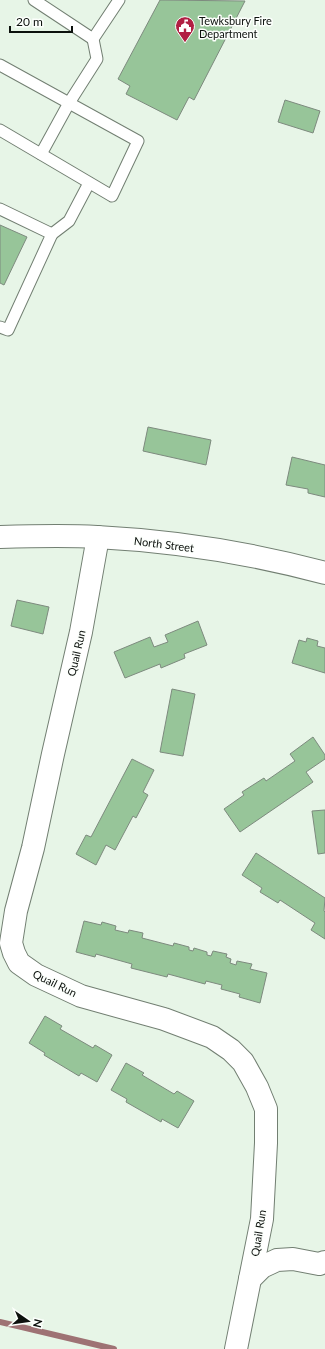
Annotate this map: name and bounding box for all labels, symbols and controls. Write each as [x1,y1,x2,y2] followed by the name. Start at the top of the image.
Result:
[10,8,72,34] scale bar
[16,14,43,29] text: 20 m
[199,14,272,40] place label: Tewksbury Fire Department
[174,15,196,43] public building icon: Tewksbury Fire Department
[133,534,195,554] street label: North Street
[64,628,88,678] street label: Quail Run
[31,967,79,999] street label: Quail Run
[248,1209,268,1257] street label: Quail Run
[8,1301,48,1341] north arrow
[31,1318,46,1329] text: N

